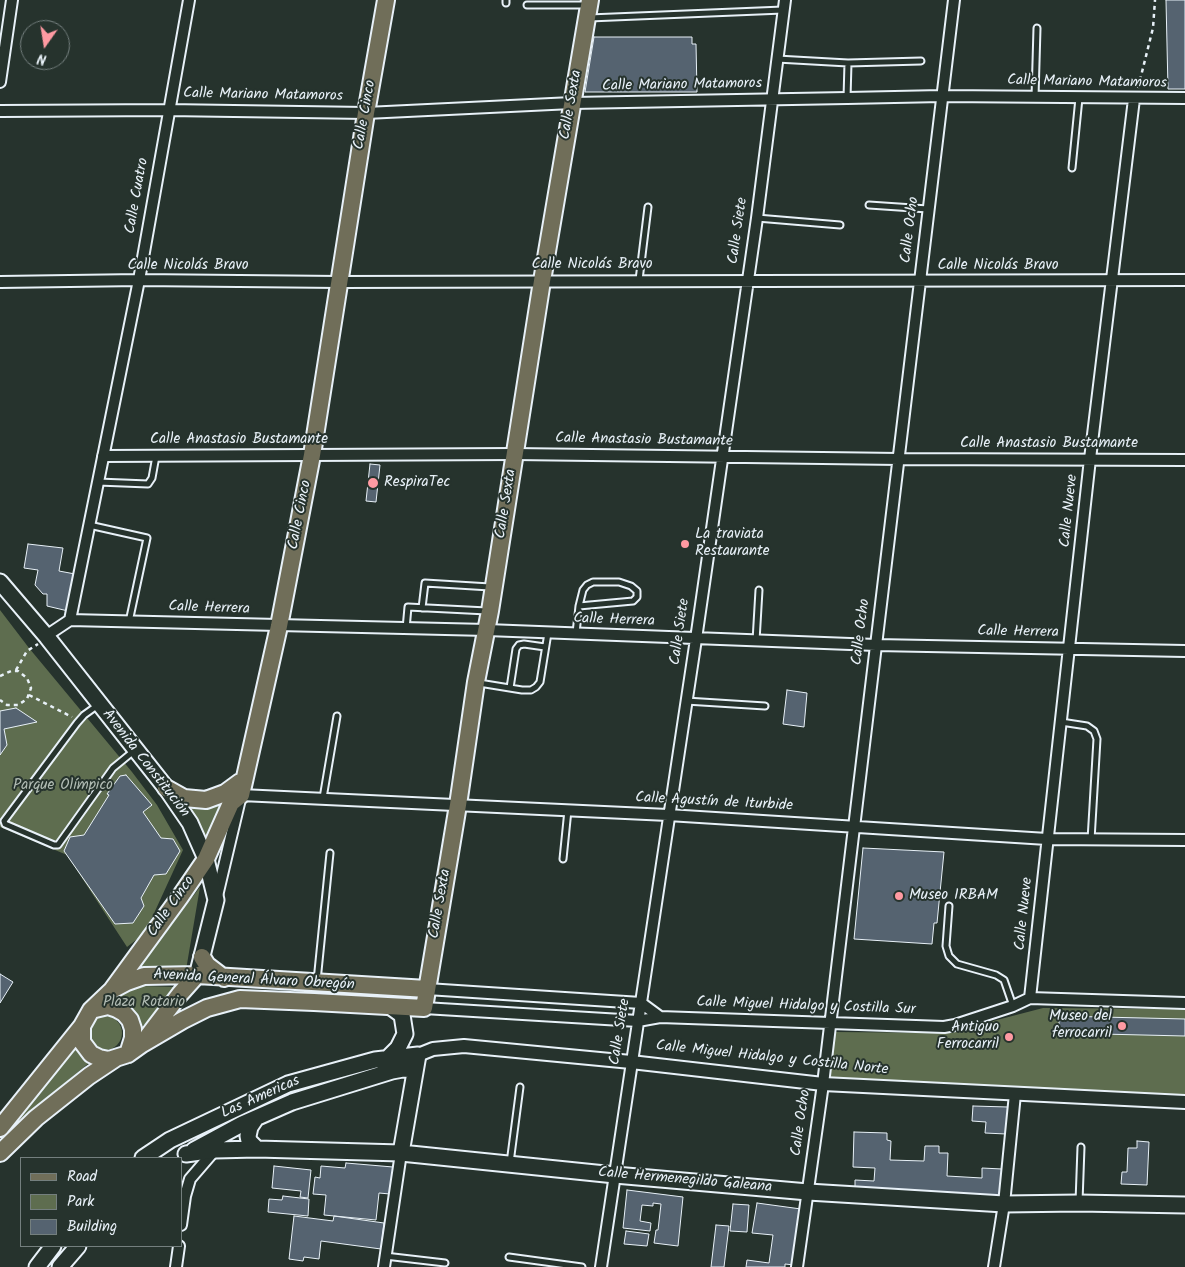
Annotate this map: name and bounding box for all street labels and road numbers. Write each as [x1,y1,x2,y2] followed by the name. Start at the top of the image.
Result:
[557,69,587,141] street label: Calle Sexta
[1007,73,1167,93] street label: Calle Mariano Matamoros
[602,76,762,96] street label: Calle Mariano Matamoros
[351,79,381,151] street label: Calle Cinco
[183,86,343,106] street label: Calle Mariano Matamoros
[122,157,154,235] street label: Calle Cuatro
[898,196,924,264] street label: Calle Ocho
[725,197,753,265] street label: Calle Siete
[531,256,653,274] street label: Calle Nicolás Bravo
[127,257,249,275] street label: Calle Nicolás Bravo
[937,257,1059,275] street label: Calle Nicolás Bravo
[555,430,733,452] street label: Calle Anastasio Bustamante
[150,431,328,449] street label: Calle Anastasio Bustamante
[960,435,1138,453] street label: Calle Anastasio Bustamante
[493,468,521,540] street label: Calle Sexta
[1057,474,1083,548] street label: Calle Nueve
[285,479,317,551] street label: Calle Cinco
[667,598,695,666] street label: Calle Siete
[849,598,875,666] street label: Calle Ocho
[168,599,250,619] street label: Calle Herrera
[573,611,655,631] street label: Calle Herrera
[977,623,1059,643] street label: Calle Herrera
[97,706,193,822] street label: Avenida Constitución
[635,790,793,816] street label: Calle Agustín de Iturbide
[426,868,456,940] street label: Calle Sexta
[145,873,199,941] street label: Calle Cinco
[1012,877,1038,951] street label: Calle Nueve
[153,967,355,995] street label: Avenida General Álvaro Obregón
[696,994,916,1020] street label: Calle Miguel Hidalgo y Costilla Sur
[607,998,635,1066] street label: Calle Siete
[655,1038,889,1080] street label: Calle Miguel Hidalgo y Costilla Norte
[219,1073,303,1123] street label: Las Americas
[788,1089,816,1157] street label: Calle Ocho
[597,1164,773,1198] street label: Calle Hermenegildo Galeana

